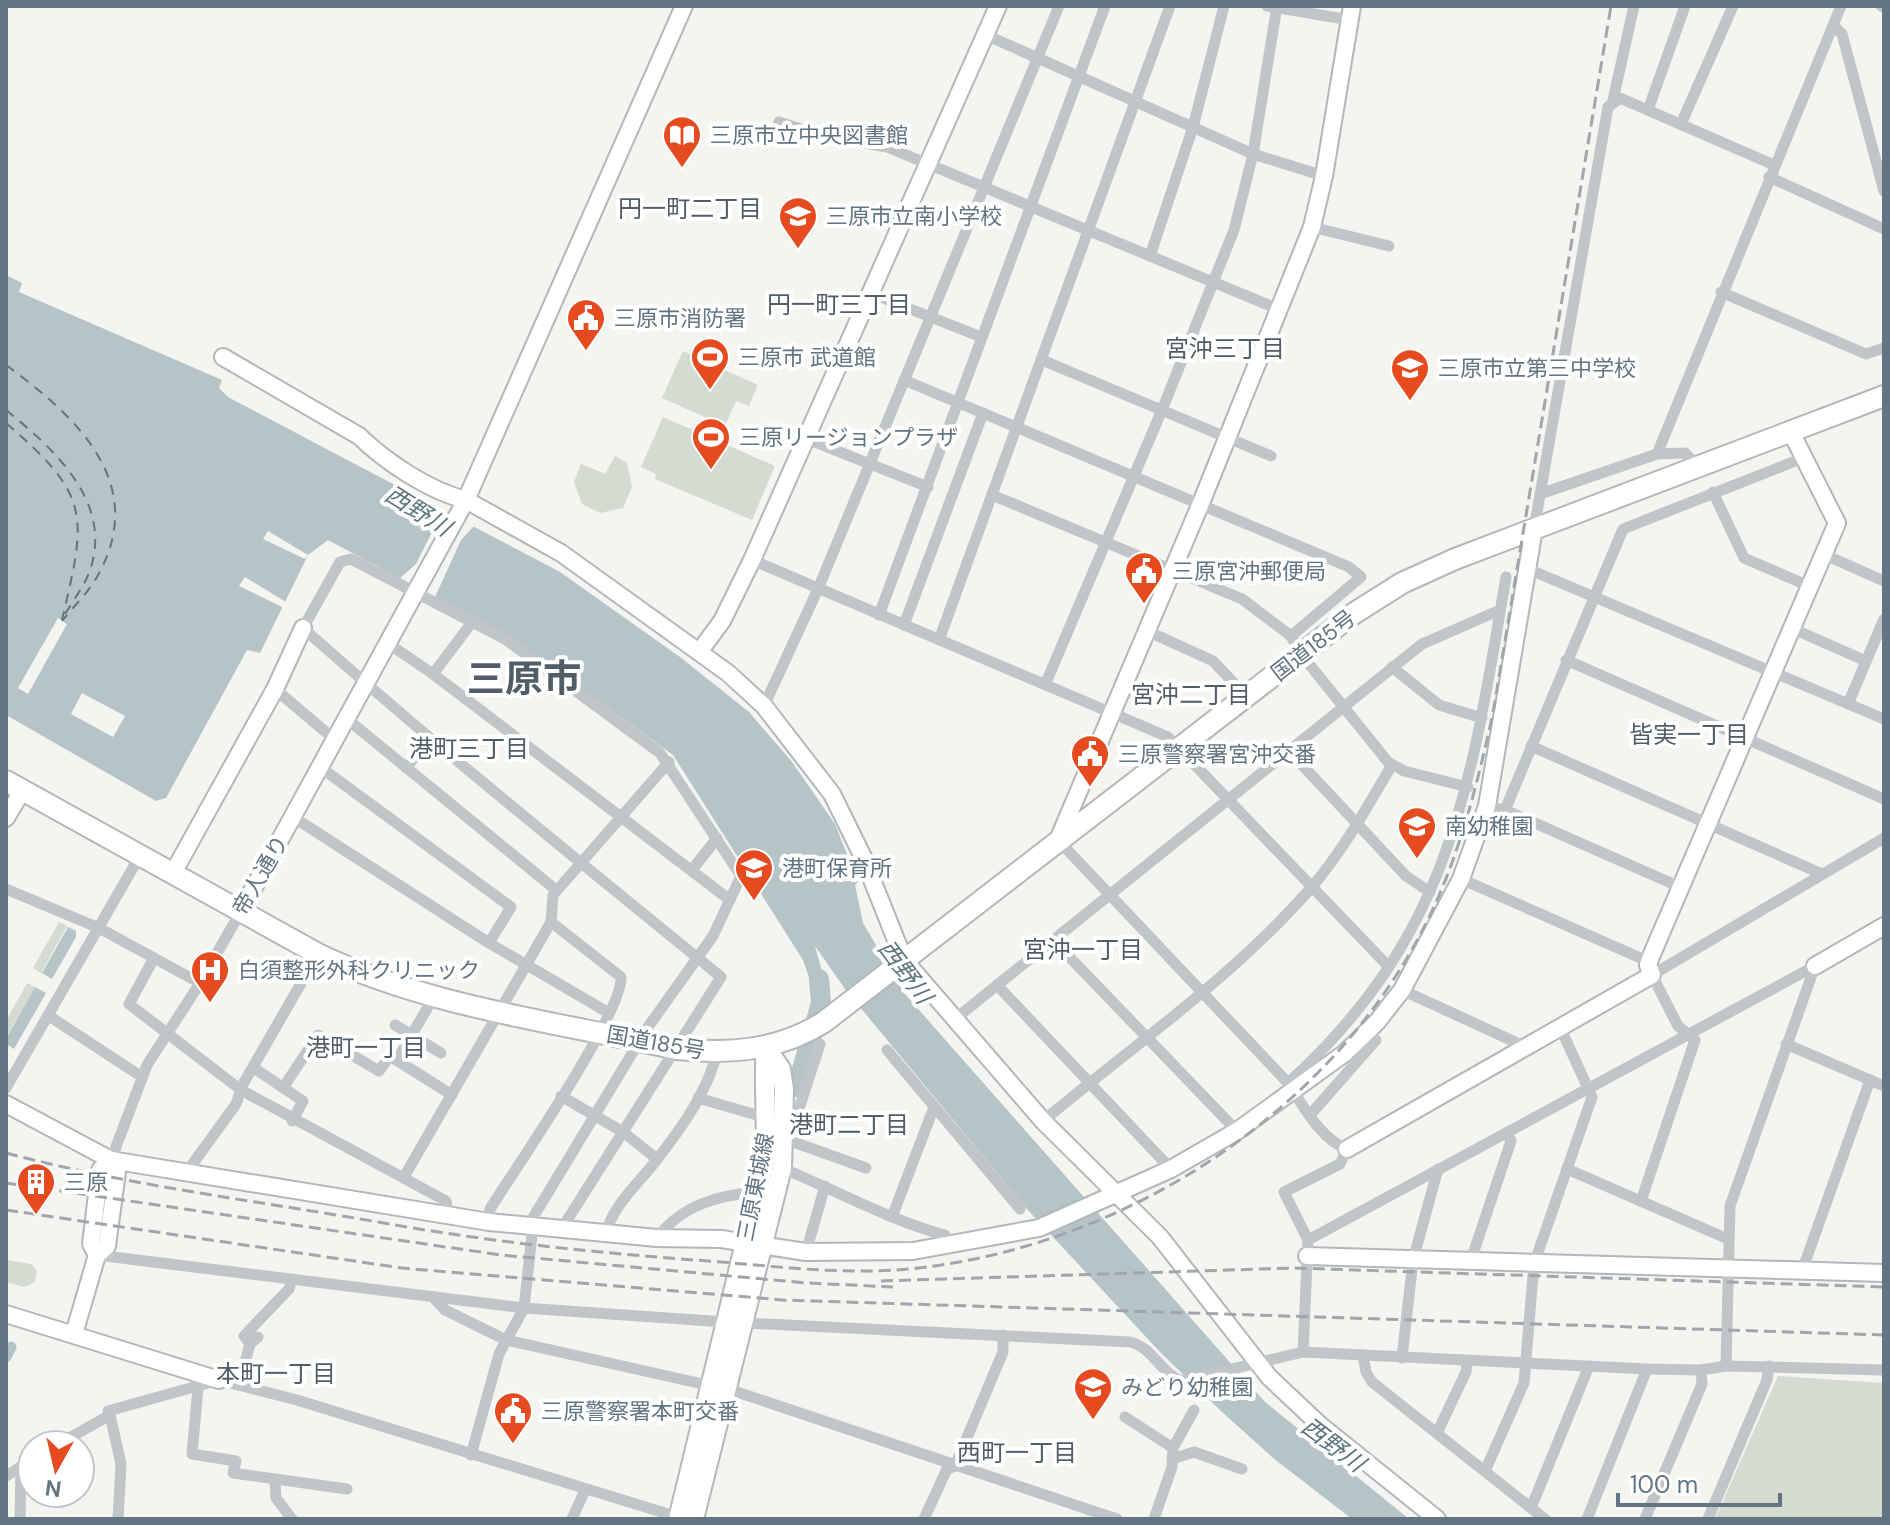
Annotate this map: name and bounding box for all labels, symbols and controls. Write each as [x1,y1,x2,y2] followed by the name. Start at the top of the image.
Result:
[661,114,703,169] library icon: 三原市立中央図書館
[710,121,908,150] place label: 三原市立中央図書館
[618,193,762,224] district label: 円一町二丁目
[777,195,819,250] school or university icon: 三原市立南小学校
[826,202,1002,231] place label: 三原市立南小学校
[767,289,911,320] district label: 円一町三丁目
[565,297,607,352] public building icon: 三原市消防署
[614,304,746,333] place label: 三原市消防署
[1165,333,1285,364] district label: 宮沖三丁目
[689,336,731,391] sports icon: 三原市 武道館
[738,343,876,372] place label: 三原市 武道館
[1389,347,1431,402] school or university icon: 三原市立第三中学校
[1438,354,1636,383] place label: 三原市立第三中学校
[690,416,732,471] sports icon: 三原リージョンプラザ
[739,423,958,452] place label: 三原リージョンプラザ
[380,478,460,544] water label: 西野川
[1123,550,1165,605] public building icon: 三原宮沖郵便局
[1172,557,1326,586] place label: 三原宮沖郵便局
[1265,603,1362,688] street label: 国道185号
[467,654,581,704] district label: 三原市
[1131,679,1251,710] district label: 宮沖二丁目
[1629,719,1749,750] district label: 皆実一丁目
[409,733,529,764] district label: 港町三丁目
[1069,733,1111,788] public building icon: 三原警察署宮沖交番
[1118,740,1316,769] place label: 三原警察署宮沖交番
[1396,805,1438,860] school or university icon: 南幼稚園
[1445,812,1533,841] place label: 南幼稚園
[226,830,295,921] street label: 帝人通り
[733,847,775,902] school or university icon: 港町保育所
[782,854,892,883] place label: 港町保育所
[871,934,941,1012] water label: 西野川
[1023,934,1143,965] district label: 宮沖一丁目
[189,949,231,1004] hospital icon: 白須整形外科クリニック
[238,956,480,985] place label: 白須整形外科クリニック
[604,1020,708,1065] street label: 国道185号
[306,1032,426,1063] district label: 港町一丁目
[789,1109,909,1140] district label: 港町二丁目
[731,1130,780,1244] street label: 三原東城線
[15,1161,57,1216] building icon: 三原
[64,1168,108,1197] place label: 三原
[216,1358,336,1389] district label: 本町一丁目
[1072,1366,1114,1421] school or university icon: みどり幼稚園
[1121,1373,1253,1402] place label: みどり幼稚園
[492,1390,534,1445] public building icon: 三原警察署本町交番
[541,1397,739,1426] place label: 三原警察署本町交番
[1295,1411,1374,1480] water label: 西野川
[16,1429,96,1509] north arrow
[957,1437,1077,1468] district label: 西町一丁目
[1618,1457,1780,1507] scale bar
[1630,1469,1698,1500] text: 100 m
[43,1473,63,1504] text: N

